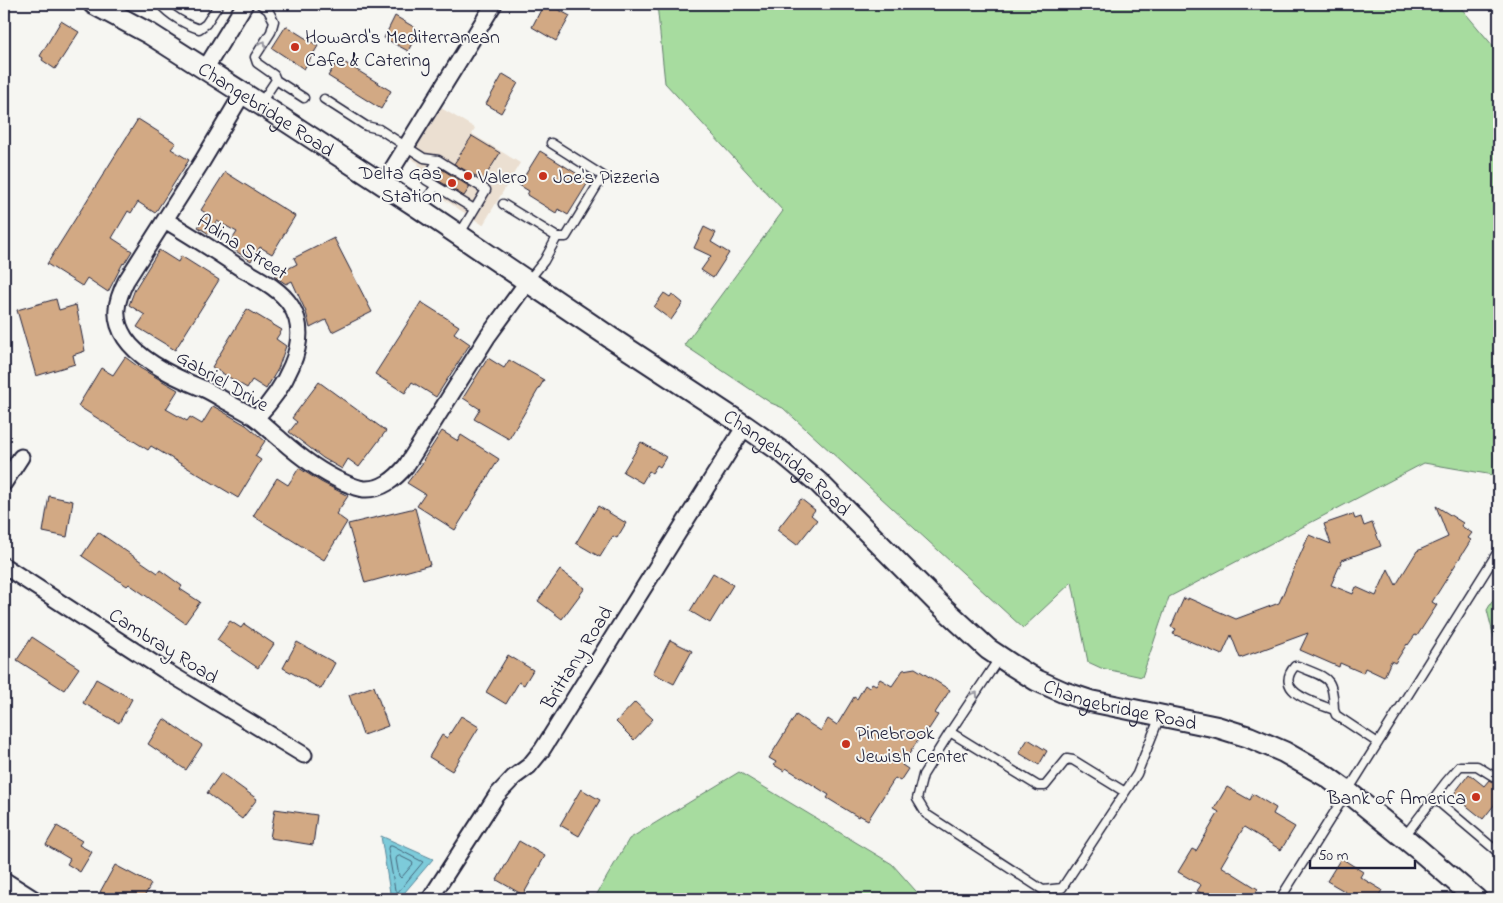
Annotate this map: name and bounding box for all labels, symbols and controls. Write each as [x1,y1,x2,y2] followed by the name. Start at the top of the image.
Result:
[305,24,500,77] place label: Howard's Mediterranean Cafe & Catering
[257,40,267,49] one-way arrow
[289,41,301,53] marker: Howard's Mediterranean Cafe & Catering
[191,56,339,166] street label: Changebridge Road
[358,160,442,212] place label: Delta Gas Station
[477,164,527,193] place label: Valero
[553,164,660,193] place label: Joe's Pizzeria
[462,170,474,182] marker: Valero
[537,170,549,182] marker: Joe's Pizzeria
[446,177,458,189] marker: Delta Gas Station
[190,208,293,289] street label: Adina Street
[170,344,274,420] street label: Gabriel Drive
[717,403,856,524] street label: Changebridge Road
[534,601,621,716] street label: Brittany Road
[102,602,223,692] street label: Cambray Road
[1038,673,1199,740] street label: Changebridge Road
[969,691,978,700] one-way arrow
[856,720,969,772] place label: Pinebrook Jewish Center
[840,738,852,750] marker: Pinebrook Jewish Center
[1326,785,1466,814] place label: Bank of America
[1470,791,1482,803] marker: Bank of America
[1310,838,1416,870] scale bar
[1318,845,1349,867] text: 50 m

